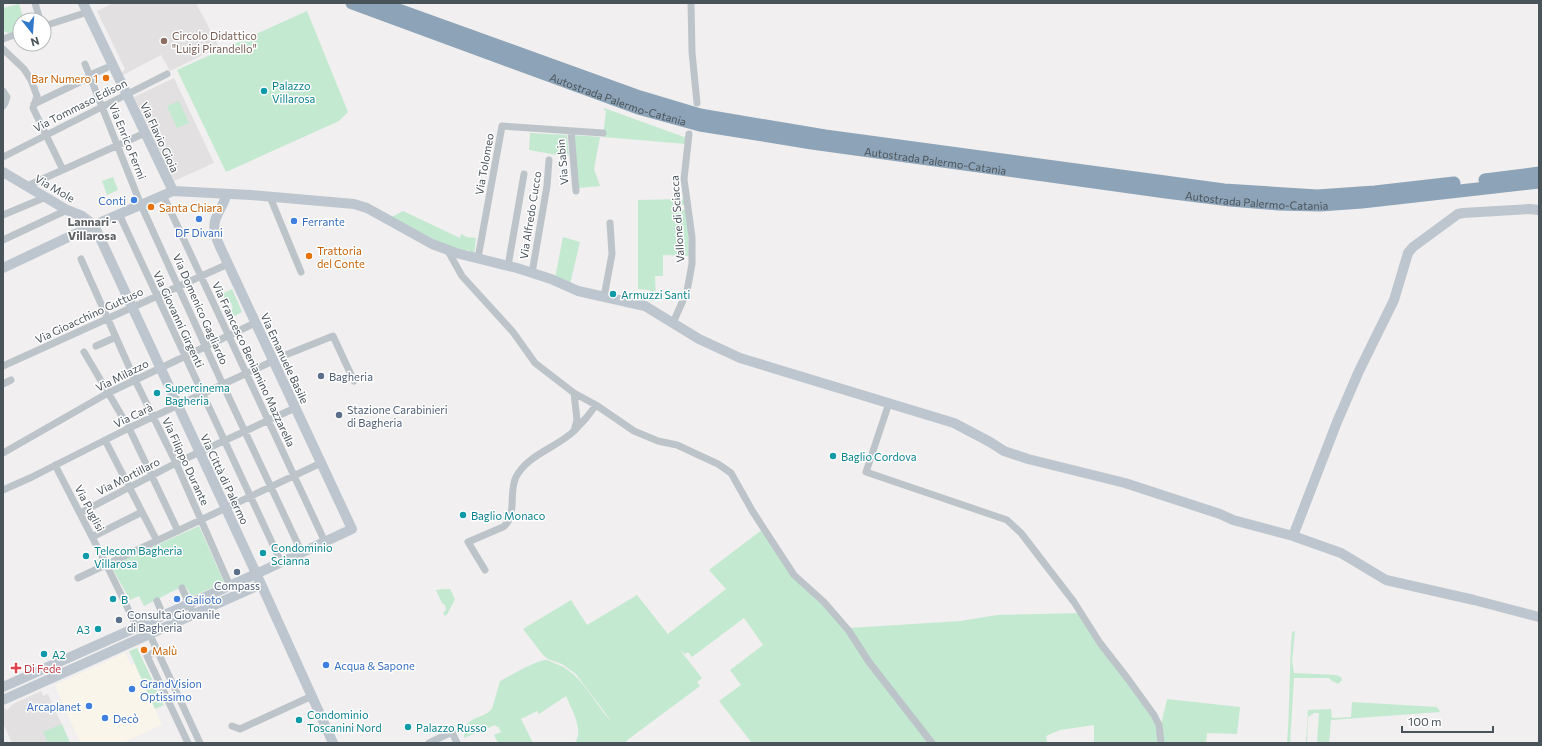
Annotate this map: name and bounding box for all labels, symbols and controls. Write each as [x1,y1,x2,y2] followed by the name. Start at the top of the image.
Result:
[12,12,52,52] north arrow
[172,29,257,55] place label: Circolo Didattico "Luigi Pirandello"
[29,35,41,49] text: N
[159,36,169,46] marker: Circolo Didattico "Luigi Pirandello"
[548,70,688,127] street label: Autostrada Palermo-Catania
[31,72,98,85] place label: Bar Numero 1
[101,73,111,83] marker: Bar Numero 1
[31,76,129,134] street label: Via Tommaso Edison
[272,79,315,105] place label: Palazzo Villarosa
[259,86,269,96] marker: Palazzo Villarosa
[138,100,182,174] street label: Via Flavio Gioia
[107,101,149,181] street label: Via Enrico Fermi
[472,132,496,196] street label: Via Tolomeo
[554,138,570,186] street label: Via Sabin
[864,144,1007,176] street label: Autostrada Palermo-Catania
[517,170,543,260] street label: Via Alfredo Cucco
[33,171,77,205] street label: Via Mole
[667,175,687,263] street label: Vallone di Sciacca
[1185,188,1329,212] street label: Autostrada Palermo-Catania
[98,194,126,207] place label: Conti
[129,195,139,205] marker: Conti
[159,201,222,214] place label: Santa Chiara
[146,202,156,212] marker: Santa Chiara
[67,214,117,242] district label: Lannari - Villarosa
[194,214,204,224] marker: DF Divani
[302,215,345,228] place label: Ferrante
[289,216,299,226] marker: Ferrante
[175,226,223,239] place label: DF Divani
[317,244,365,270] place label: Trattoria del Conte
[304,251,314,261] marker: Trattoria del Conte
[171,252,231,367] street label: Via Domenico Gagliardo
[151,269,207,369] street label: Via Giovanni Girgenti
[210,279,298,449] street label: Via Francesco Beniamino Mazzarella
[33,284,145,346] street label: Via Gioacchino Guttuso
[621,288,691,301] place label: Armuzzi Santi
[608,289,618,299] marker: Armuzzi Santi
[258,311,312,405] street label: Via Emanuele Basile
[93,356,151,394] street label: Via Milazzo
[329,370,373,383] place label: Bagheria
[316,371,326,381] marker: Bagheria
[165,381,230,407] place label: Supercinema Bagheria
[152,388,162,398] marker: Supercinema Bagheria
[111,400,155,430] street label: Via Carà
[347,403,448,429] place label: Stazione Carabinieri di Bagheria
[334,410,344,420] marker: Stazione Carabinieri di Bagheria
[160,415,212,507] street label: Via Filippo Durante
[198,432,252,527] street label: Via Città di Palermo
[841,450,916,463] place label: Baglio Cordova
[828,451,838,461] marker: Baglio Cordova
[94,454,162,497] street label: Via Mortillaro
[72,483,108,534] street label: Via Puglisi
[471,509,546,522] place label: Baglio Monaco
[458,510,468,520] marker: Baglio Monaco
[271,541,333,567] place label: Condominio Scianna
[94,544,182,570] place label: Telecom Bagheria Villarosa
[258,548,268,558] marker: Condominio Scianna
[81,551,91,561] marker: Telecom Bagheria Villarosa
[232,567,242,577] marker: Compass
[214,579,260,592] place label: Compass
[121,593,128,606] place label: B
[185,593,222,606] place label: Galioto
[108,594,118,604] marker: B
[172,594,182,604] marker: Galioto
[127,608,220,634] place label: Consulta Giovanile di Bagheria
[114,615,124,625] marker: Consulta Giovanile di Bagheria
[76,623,90,636] place label: A3
[93,624,103,634] marker: A3
[152,644,177,657] place label: Malù
[139,645,149,655] marker: Malù
[52,648,66,661] place label: A2
[39,649,49,659] marker: A2
[334,659,415,672] place label: Acqua & Sapone
[321,660,331,670] marker: Acqua & Sapone
[24,662,61,675] place label: Di Fede
[11,663,21,673] marker: Di Fede
[140,677,202,703] place label: GrandVision Optissimo
[127,684,137,694] marker: GrandVision Optissimo
[26,700,81,713] place label: Arcaplanet
[84,701,94,711] marker: Arcaplanet
[307,708,382,734] place label: Condominio Toscanini Nord
[1402,708,1493,734] scale bar
[113,712,139,725] place label: Decò
[100,713,110,723] marker: Decò
[1408,714,1442,728] text: 100 m
[294,715,304,725] marker: Condominio Toscanini Nord
[416,721,487,734] place label: Palazzo Russo
[403,722,413,732] marker: Palazzo Russo

